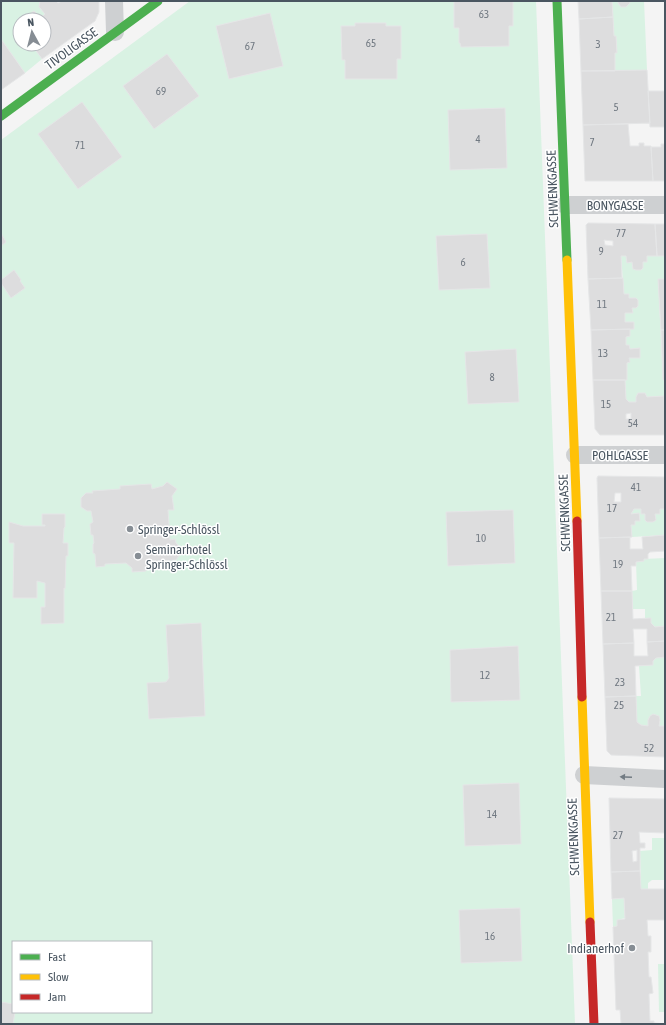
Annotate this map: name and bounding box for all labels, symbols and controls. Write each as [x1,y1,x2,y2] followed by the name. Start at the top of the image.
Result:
[479,8,489,20] house number: 63
[12,12,52,52] north arrow
[27,16,35,28] text: N
[42,24,101,72] street label: TIVOLIGASSE
[366,37,376,49] house number: 65
[595,38,601,50] house number: 3
[245,40,255,52] house number: 67
[156,85,166,97] house number: 69
[613,101,619,113] house number: 5
[475,133,481,145] house number: 4
[589,136,595,148] house number: 7
[75,139,85,151] house number: 71
[544,150,561,228] street label: SCHWENKGASSE
[587,198,644,213] street label: BONYGASSE
[616,227,626,239] house number: 77
[598,245,604,257] house number: 9
[460,256,466,268] house number: 6
[597,298,607,310] house number: 11
[598,347,608,359] house number: 13
[489,371,495,383] house number: 8
[601,398,611,410] house number: 15
[628,417,638,429] house number: 54
[592,448,648,463] street label: POHLGASSE
[556,474,573,552] street label: SCHWENKGASSE
[631,481,641,493] house number: 41
[607,502,617,514] house number: 17
[138,522,220,537] place label: Springer-Schlössl
[125,524,135,534] marker: Springer-Schlössl
[476,532,486,544] house number: 10
[146,542,228,572] place label: Seminarhotel Springer-Schlössl
[133,551,143,561] marker: Seminarhotel Springer-Schlössl
[613,558,623,570] house number: 19
[606,611,616,623] house number: 21
[480,669,490,681] house number: 12
[615,676,625,688] house number: 23
[614,699,624,711] house number: 25
[644,742,654,754] house number: 52
[619,774,632,780] one-way arrow
[565,798,582,876] street label: SCHWENKGASSE
[487,808,497,820] house number: 14
[613,829,623,841] house number: 27
[485,930,495,942] house number: 16
[12,941,152,1013] legend
[567,941,624,956] place label: Indianerhof
[627,943,637,953] marker: Indianerhof
[48,950,66,964] text: Fast
[48,970,69,984] text: Slow
[48,990,66,1004] text: Jam

